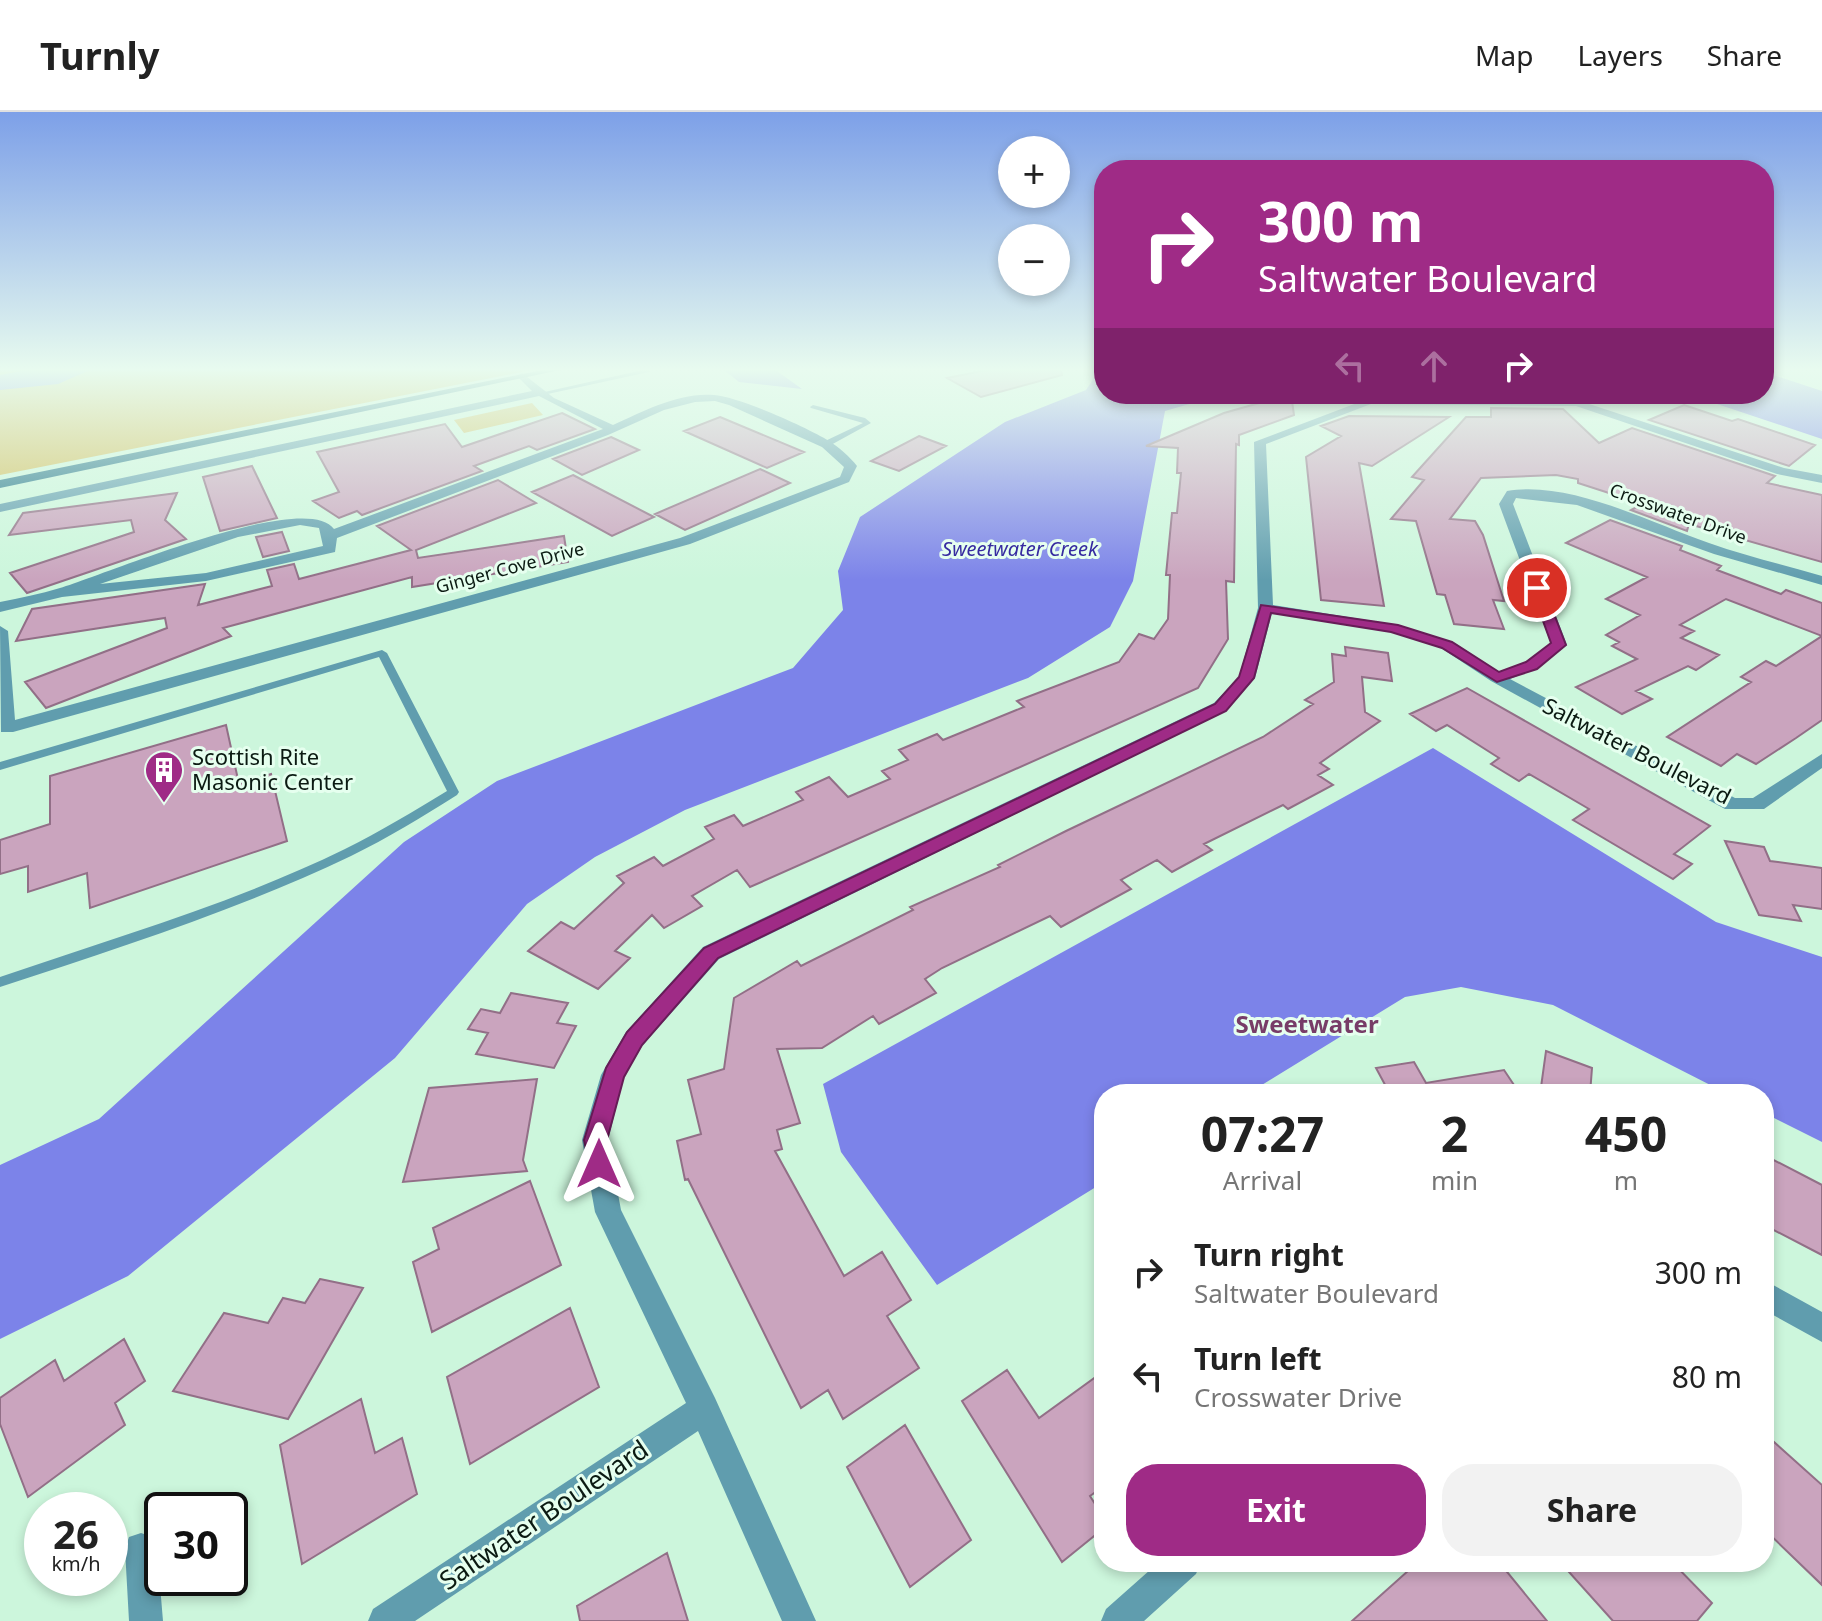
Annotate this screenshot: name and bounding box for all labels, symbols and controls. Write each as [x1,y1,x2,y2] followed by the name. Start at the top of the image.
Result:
[40,29,159,81] text: Turnly
[1475,36,1533,74] text: Map
[1577,36,1663,74] text: Layers
[1707,36,1782,74] text: Share
[998,136,1070,296] map controls
[998,136,1070,208] button: +
[1258,182,1423,258] text: 300 m
[1126,192,1230,296] icon: right
[998,224,1070,296] button: −
[1258,254,1597,303] text: Saltwater Boulevard
[1328,344,1372,388] icon: left
[1412,344,1456,388] icon: ahead
[1496,344,1540,388] icon: right
[1607,477,1750,549] street label: Crosswater Drive
[942,535,1099,562] water label: Sweetwater Creek
[433,536,587,598] street label: Ginger Cove Drive
[1503,554,1571,622] pin
[1515,566,1559,610] icon: arrive
[1538,690,1737,811] street label: Saltwater Boulevard
[192,741,353,796] place label: Scottish Rite Masonic Center
[143,749,185,804] building icon: Scottish Rite Masonic Center
[1235,1007,1379,1040] district label: Sweetwater
[1201,1101,1324,1166] text: 07:27
[1441,1101,1468,1166] text: 2
[1585,1101,1667,1166] text: 450
[557,1122,641,1206] position arrow
[1223,1162,1302,1198] text: Arrival
[1431,1162,1478,1198] text: min
[1614,1162,1638,1198] text: m
[1194,1234,1344,1275] text: Turn right
[1126,1250,1170,1294] icon: right
[1655,1252,1742,1293] text: 300 m
[1194,1275,1439,1311] text: Saltwater Boulevard
[1194,1338,1322,1379] text: Turn left
[1126,1354,1170,1398] icon: left
[1672,1356,1742,1397] text: 80 m
[1194,1379,1402,1415] text: Crosswater Drive
[432,1431,655,1598] street label: Saltwater Boulevard
[1126,1464,1426,1556] button: Exit
[1442,1464,1742,1556] button: Share
[144,1492,248,1596] speed limit sign: 30
[53,1506,99,1561] text: 26
[51,1550,101,1577] text: km/h

